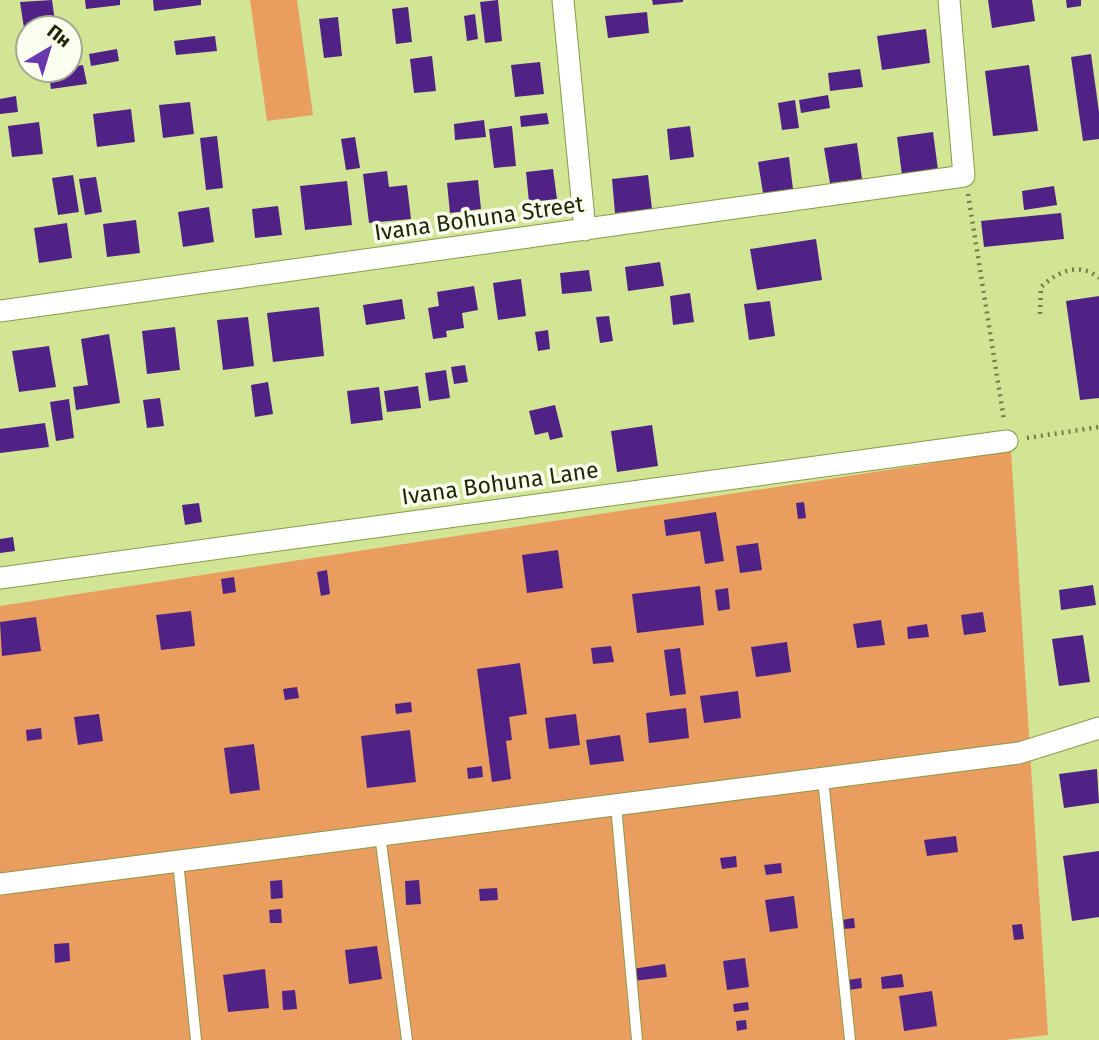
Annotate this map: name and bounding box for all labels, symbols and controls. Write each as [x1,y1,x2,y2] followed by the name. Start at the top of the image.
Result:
[14,14,84,84] north arrow
[43,20,76,52] text: Пн
[373,189,586,247] street label: Ivana Bohuna Street
[400,455,600,511] street label: Ivana Bohuna Lane

